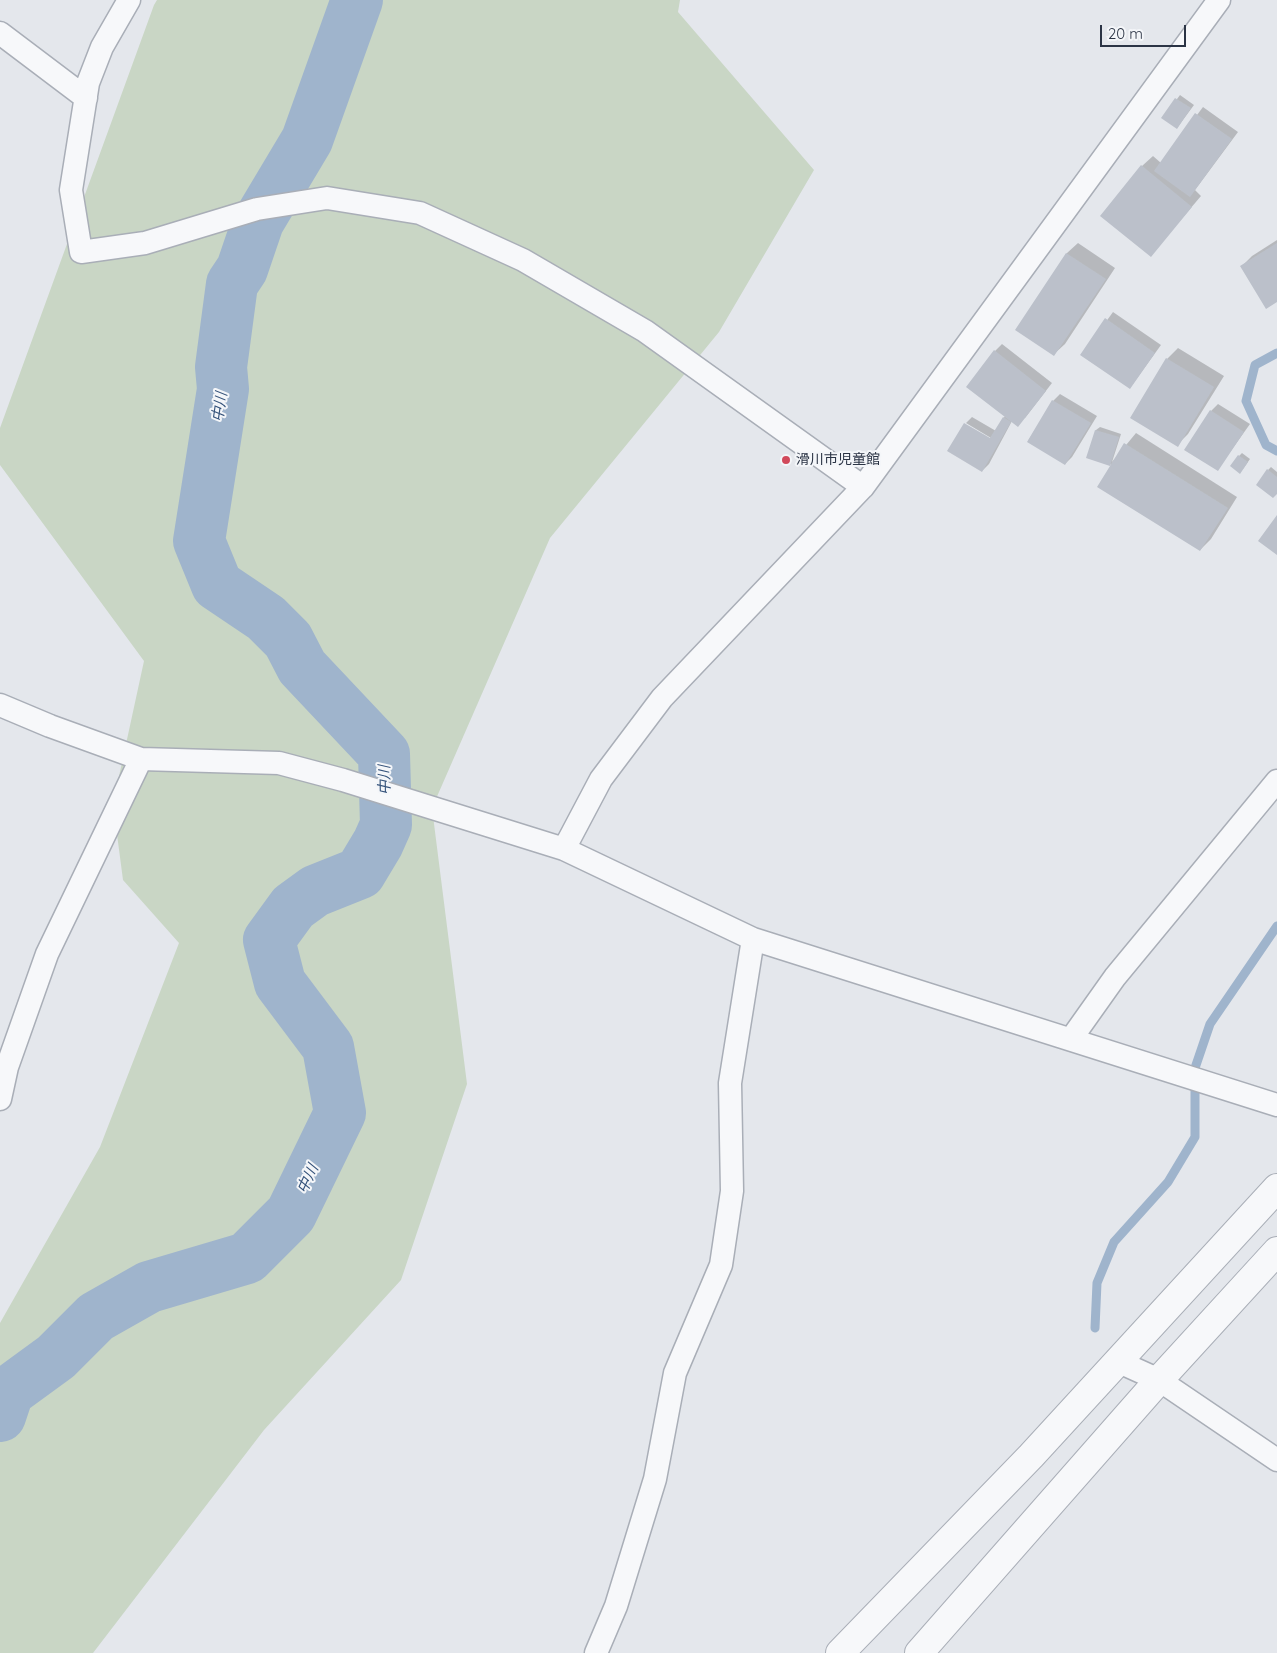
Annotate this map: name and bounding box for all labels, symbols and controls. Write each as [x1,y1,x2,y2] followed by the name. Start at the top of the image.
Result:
[1102,15,1188,47] scale bar
[1108,24,1143,43] text: 20 m
[209,391,231,423] water label: 中川
[796,452,880,468] place label: 滑川市児童館
[780,454,792,466] marker: 滑川市児童館
[376,765,394,795] water label: 中川
[294,1162,322,1196] water label: 中川

